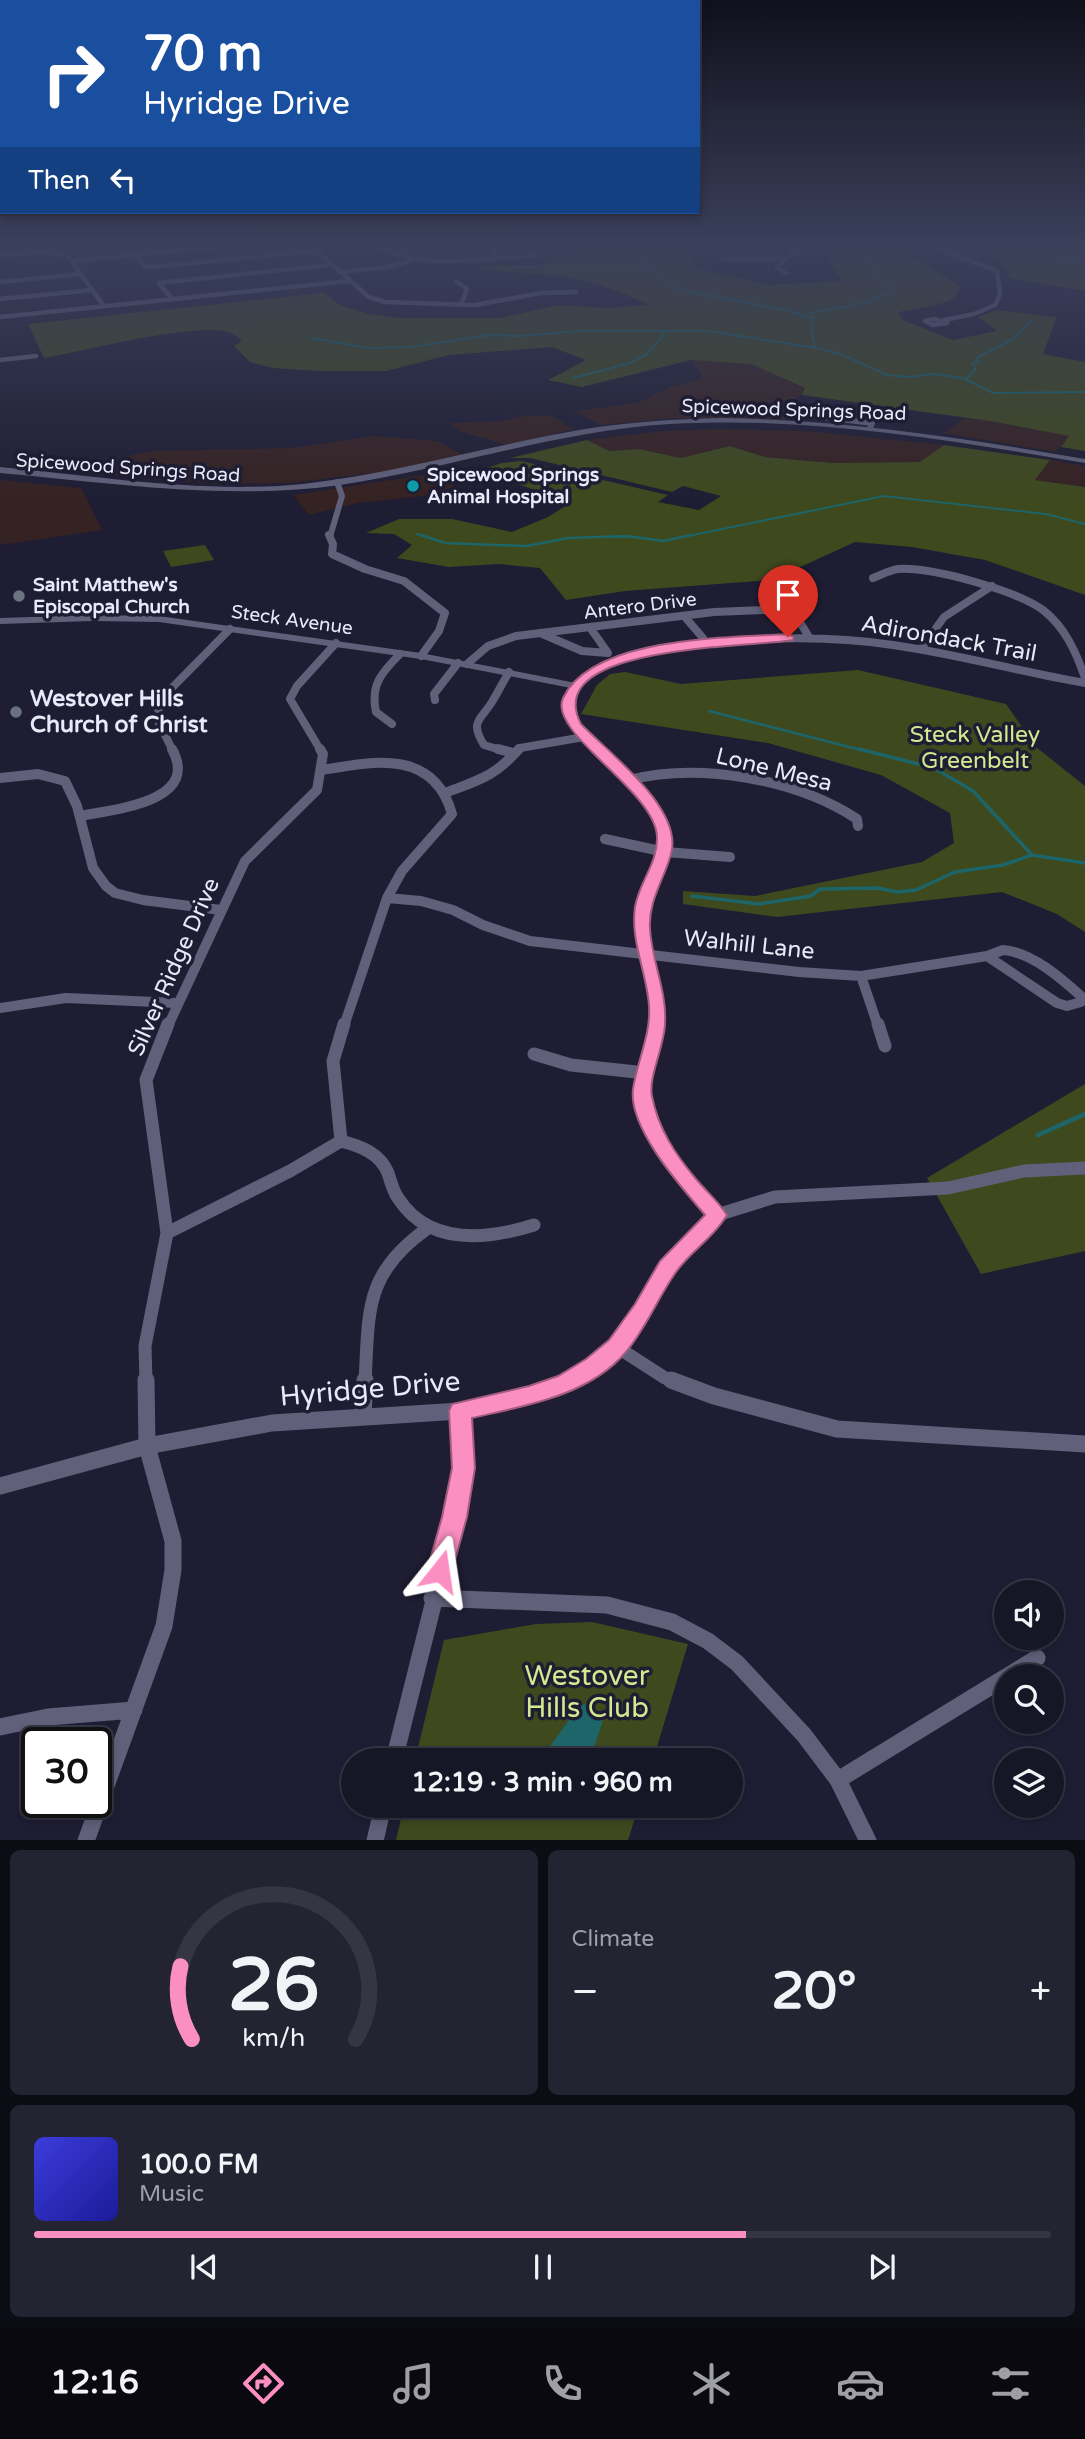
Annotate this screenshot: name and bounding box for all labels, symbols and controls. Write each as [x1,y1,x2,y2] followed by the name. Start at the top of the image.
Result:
[143,25,262,84] text: 70 m
[28,28,119,119] icon: right
[143,85,350,123] text: Hyridge Drive
[104,161,142,199] icon: left
[28,165,90,196] text: Then
[681,395,907,425] street label: Spicewood Springs Road
[15,449,241,487] street label: Spicewood Springs Road
[427,464,599,509] place label: Spicewood Springs Animal Hospital
[405,478,421,494] marker: Spicewood Springs Animal Hospital
[758,565,818,637] pin
[33,574,190,619] place label: Saint Matthew's Episcopal Church
[769,576,807,614] icon: arrive
[11,588,27,604] marker: Saint Matthew's Episcopal Church
[582,588,698,624] street label: Antero Drive
[230,601,354,639] street label: Steck Avenue
[859,610,1039,668] street label: Adirondack Trail
[30,685,208,739] place label: Westover Hills Church of Christ
[8,704,24,720] marker: Westover Hills Church of Christ
[910,721,1040,775] park label: Steck Valley Greenbelt
[713,742,835,798] street label: Lone Mesa
[122,874,226,1060] street label: Silver Ridge Drive
[682,924,816,966] street label: Walhill Lane
[278,1364,462,1414] street label: Hyridge Drive
[403,1534,477,1608] position arrow
[994,1580,1064,1818] map controls
[994,1580,1064,1650] button: sound
[525,1659,650,1725] park label: Westover Hills Club
[994,1664,1064,1734] button: search
[21,1727,112,1818] speed limit sign: 30
[994,1748,1064,1818] button: layers
[411,1767,673,1798] text: 12:19 · 3 min · 960 m
[572,1925,654,1953] text: Climate
[228,1942,319,2030] text: 26
[772,1960,857,2023] text: 20°
[572,1969,599,2015] text: −
[1030,1969,1051,2015] text: +
[242,2022,305,2052] text: km/h
[139,2149,259,2180] text: 100.0 FM
[139,2180,204,2208] text: Music
[185,2248,223,2286] icon: previous
[524,2248,562,2286] icon: pause
[863,2248,901,2286] icon: next
[239,2359,288,2408] icon: directions
[389,2359,438,2408] icon: music
[538,2359,587,2408] icon: phone
[687,2359,736,2408] icon: climate
[836,2359,885,2408] icon: car
[986,2359,1035,2408] icon: filters
[50,2364,139,2402] text: 12:16

